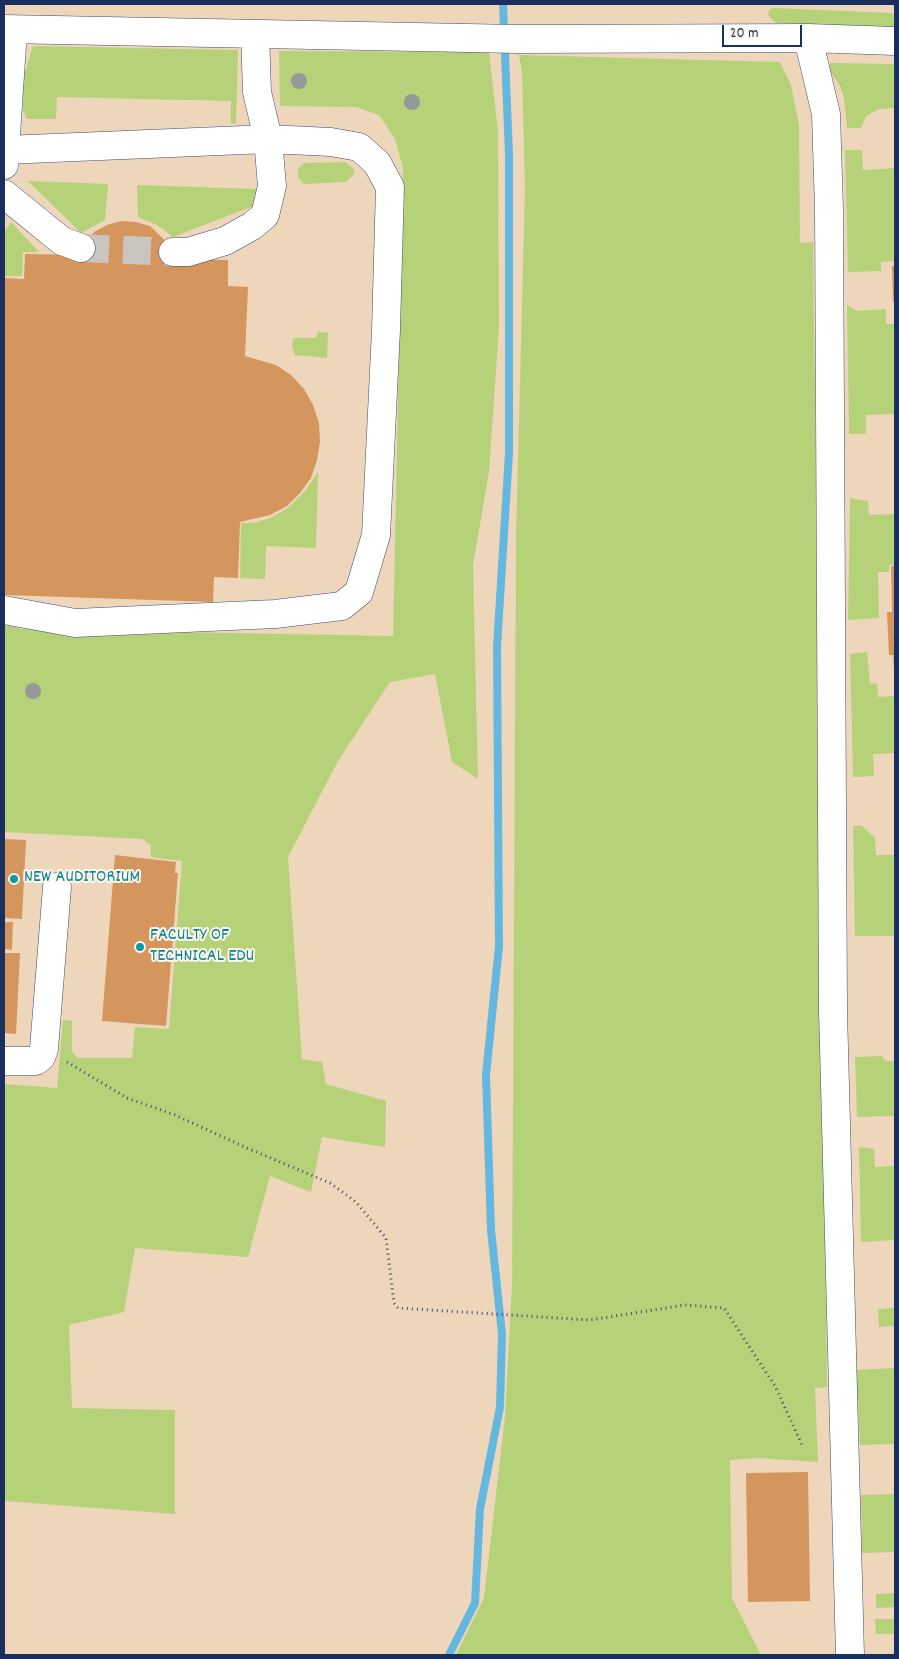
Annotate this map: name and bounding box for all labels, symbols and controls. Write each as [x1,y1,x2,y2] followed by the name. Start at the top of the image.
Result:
[724,15,804,47] scale bar
[730,23,758,45] text: 20 m
[24,868,140,890] place label: NEW AUDITORIUM
[8,873,20,885] marker: NEW AUDITORIUM
[150,926,254,969] place label: FACULTY OF TECHNICAL EDU
[134,941,146,953] marker: FACULTY OF TECHNICAL EDU

